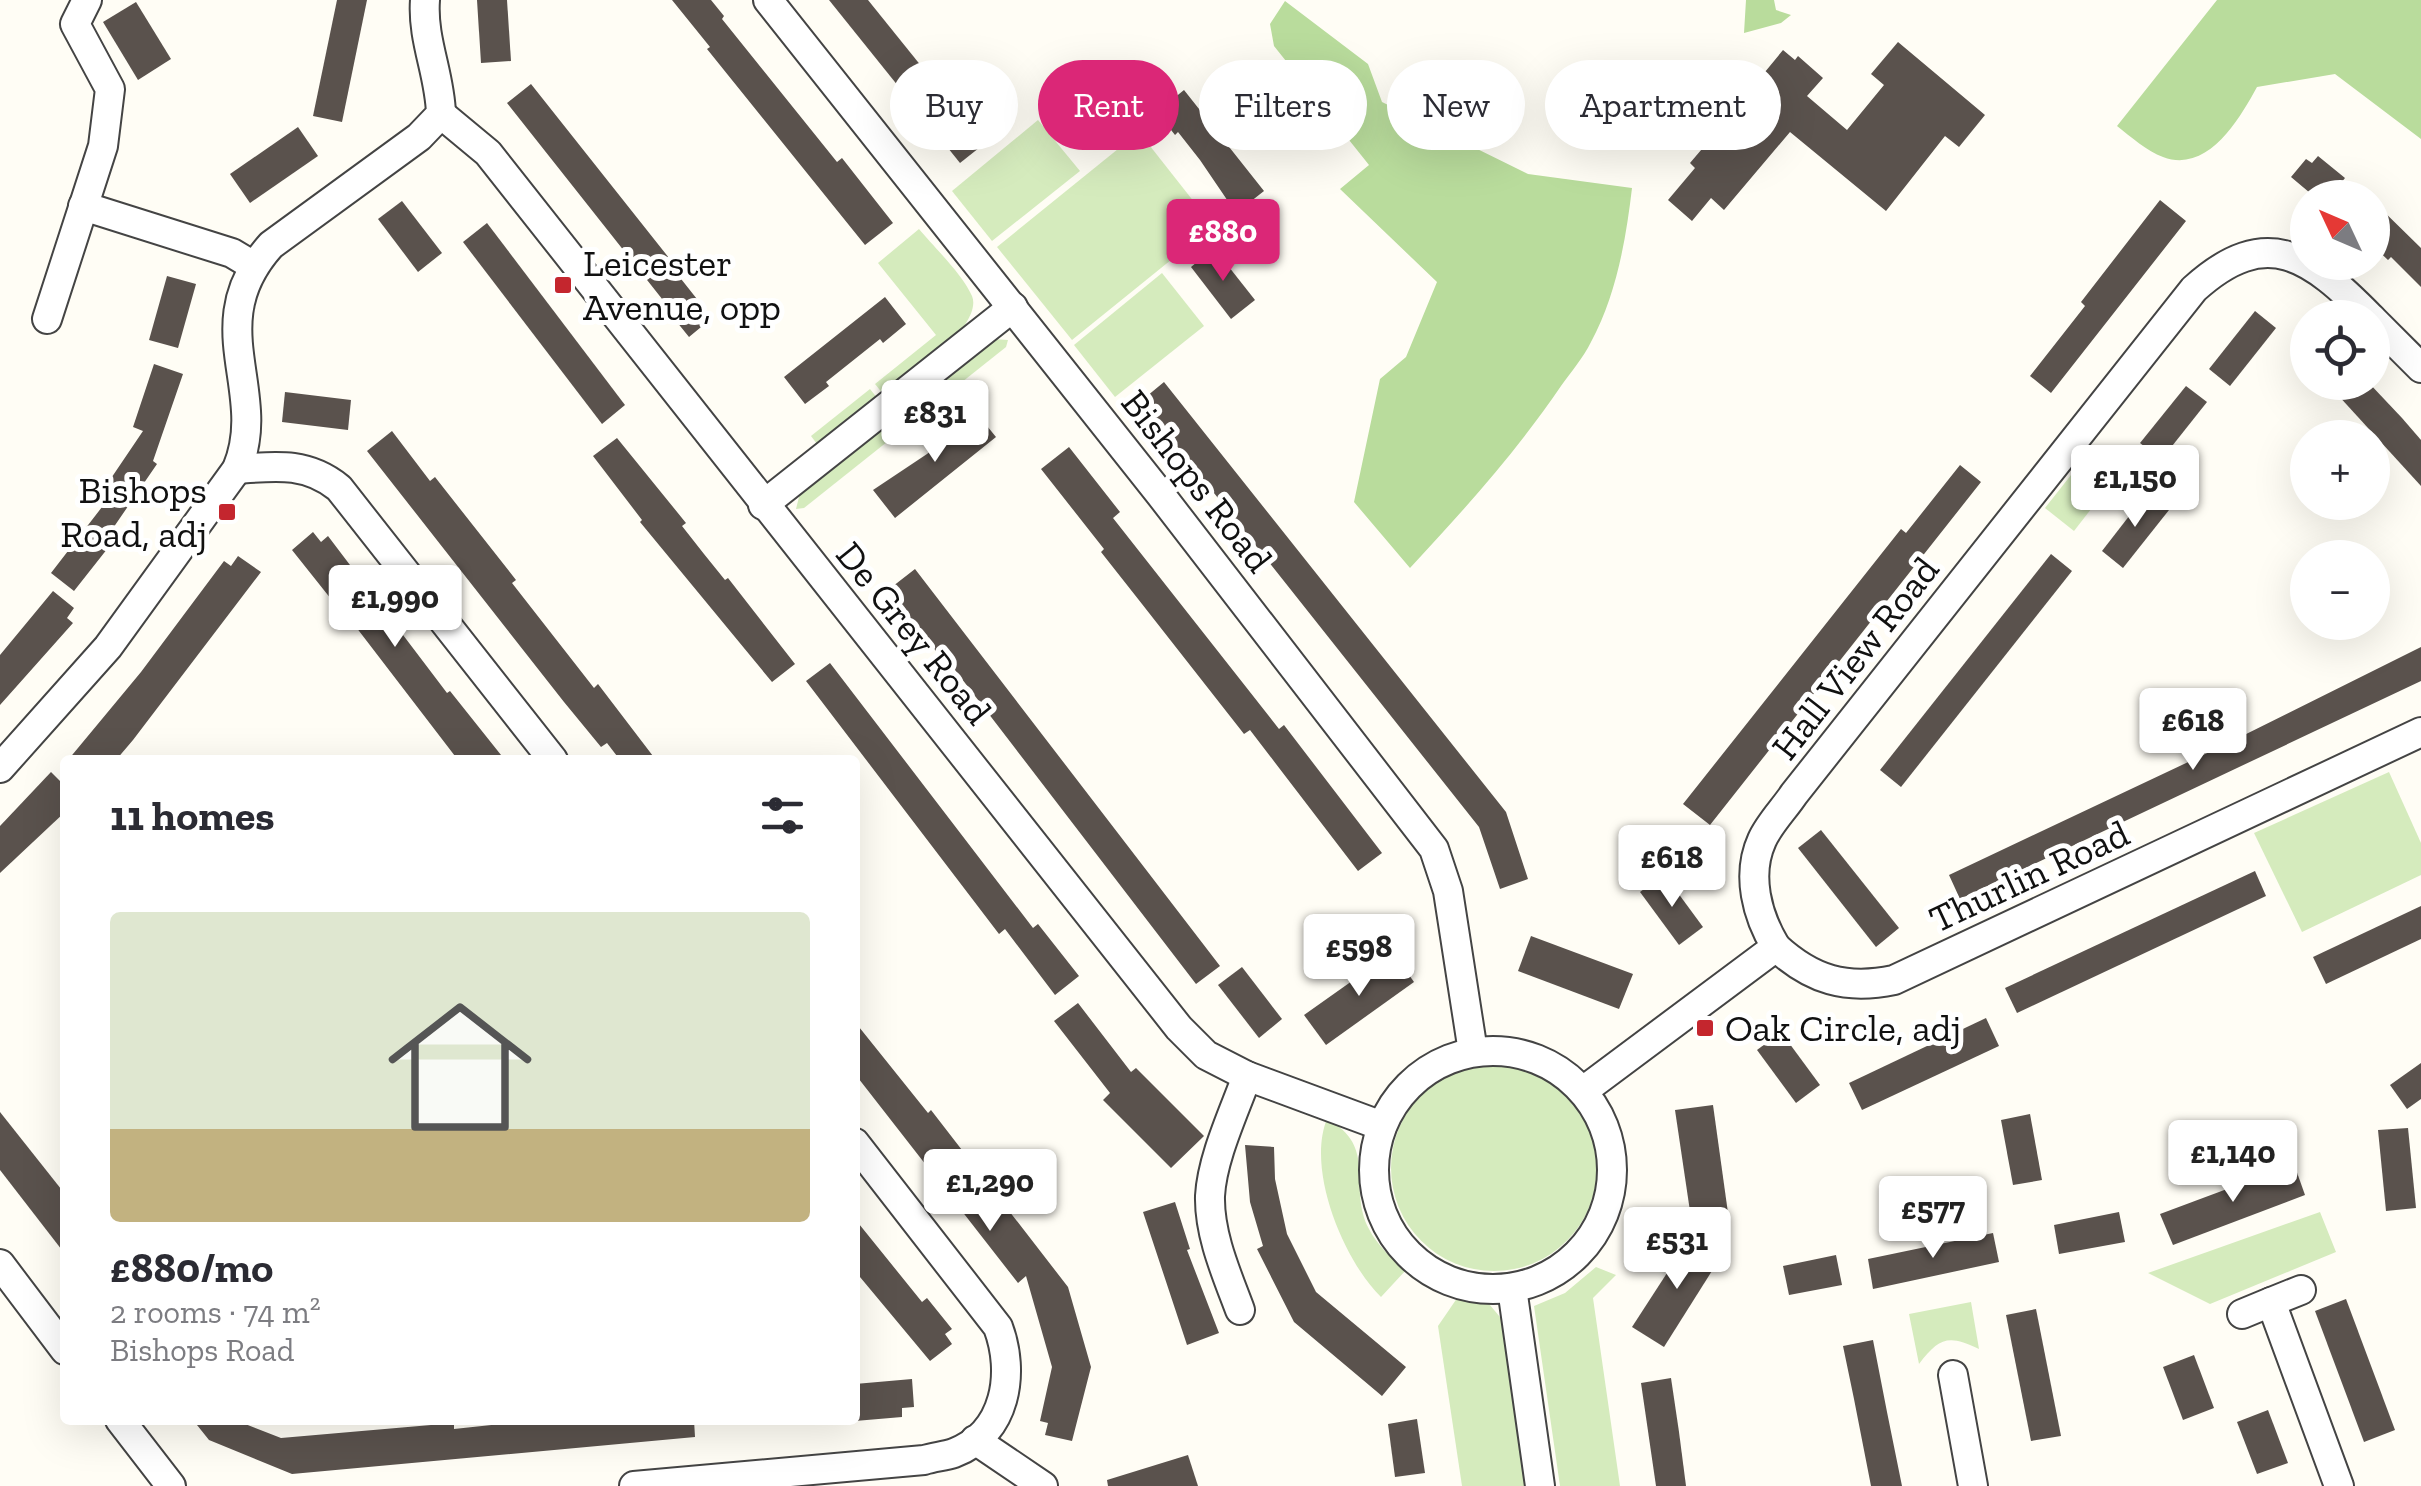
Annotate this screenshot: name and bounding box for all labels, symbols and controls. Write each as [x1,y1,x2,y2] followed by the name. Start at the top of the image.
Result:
[890,60,1018,150] chip: Buy
[1038,60,1179,150] chip: Rent
[1199,60,1367,150] chip: Filters
[1387,60,1525,150] chip: New
[1545,60,1781,150] chip: Apartment
[2290,180,2390,280] north arrow
[2290,180,2390,640] map controls
[1164,199,1282,284] pin: £880
[1189,212,1257,250] text: £880
[583,240,781,330] place label: Leicester Avenue, opp
[552,274,574,296] marker: Leicester Avenue, opp
[2290,300,2390,400] button: locate
[876,380,994,465] pin: £831
[1111,381,1283,582] street label: Bishops Road
[903,393,967,431] text: £831
[2290,420,2390,520] button: +
[2054,445,2216,530] pin: £1,150
[2093,458,2177,496] text: £1,150
[60,467,207,557] place label: Bishops Road, adj
[216,501,238,523] marker: Bishops Road, adj
[826,532,1002,734] street label: De Grey Road
[2290,540,2390,640] button: −
[1762,547,1949,769] street label: Hall View Road
[314,565,476,650] pin: £1,990
[351,578,439,616] text: £1,990
[2134,688,2252,773] pin: £618
[2161,701,2225,739] text: £618
[755,788,810,843] icon: filters
[110,790,275,841] text: 11 homes
[1922,810,2136,942] street label: Thurlin Road
[1613,825,1731,910] pin: £618
[1640,838,1704,876] text: £618
[1300,914,1418,999] pin: £598
[1326,927,1392,965] text: £598
[370,977,550,1157] icon: home
[1725,1005,1961,1051] place label: Oak Circle, adj
[1694,1017,1716,1039] marker: Oak Circle, adj
[2152,1120,2314,1205] pin: £1,140
[2190,1133,2276,1171] text: £1,140
[909,1149,1071,1234] pin: £1,290
[946,1162,1034,1200] text: £1,290
[1874,1176,1992,1261] pin: £577
[1901,1189,1965,1227] text: £577
[1618,1207,1736,1292] pin: £531
[1646,1220,1708,1258] text: £531
[110,1242,273,1293] text: £880/mo
[110,1293,321,1331] text: 2 rooms · 74 m²
[110,1331,294,1369] text: Bishops Road

